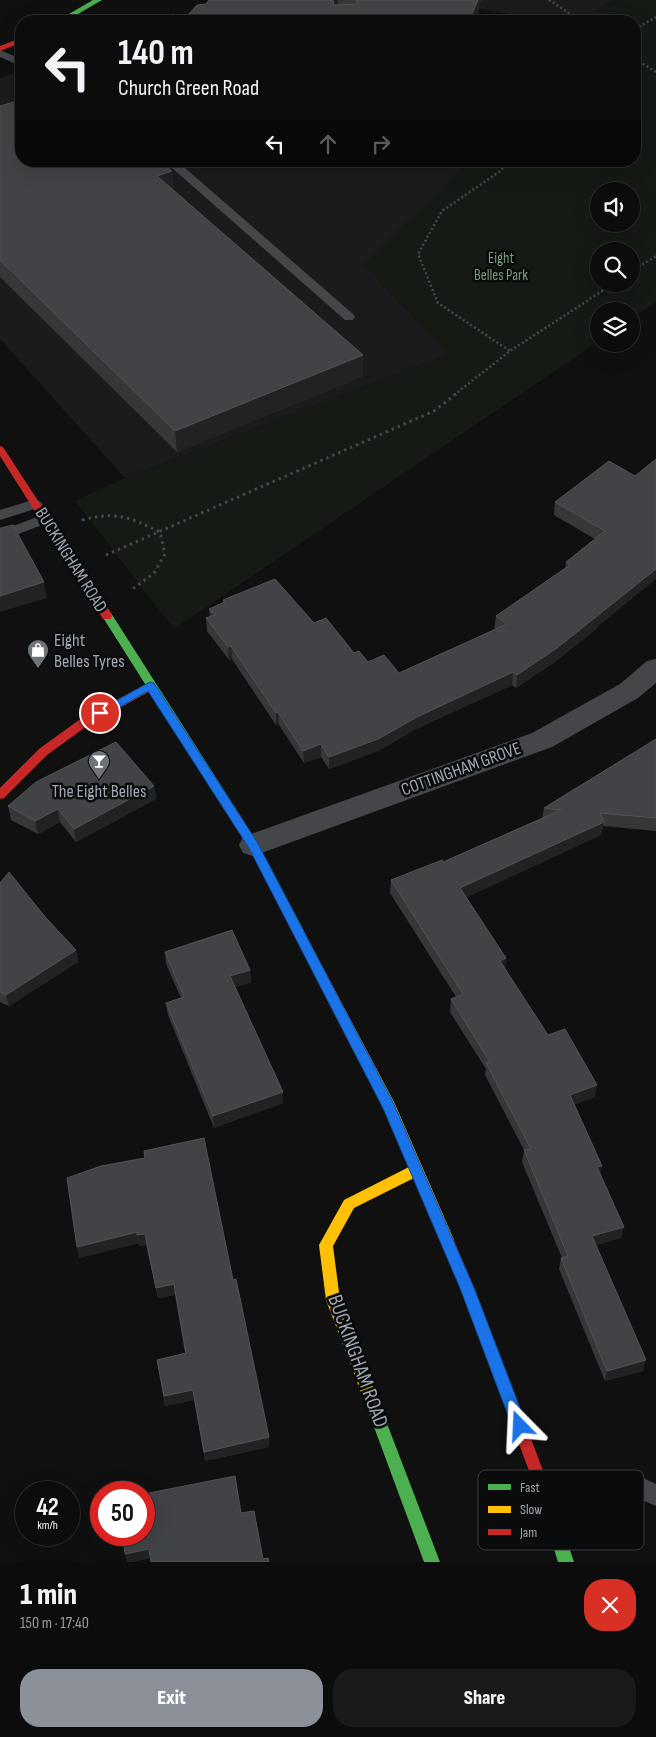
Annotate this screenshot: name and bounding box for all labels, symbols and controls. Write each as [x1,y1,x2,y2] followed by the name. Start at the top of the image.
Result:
[118,32,194,75] text: 140 m
[35,35,100,100] icon: left
[118,75,259,102] text: Church Green Road
[261,130,289,158] icon: left
[314,130,342,158] icon: ahead
[367,130,395,158] icon: right
[590,182,640,352] map controls
[590,182,640,232] button: sound
[590,242,640,292] button: search
[474,249,528,285] park label: Eight Belles Park
[590,302,640,352] button: layers
[30,504,112,616] street label: BUCKINGHAM ROAD
[54,630,125,672] place label: Eight Belles Tyres
[26,638,50,669] shop icon: Eight Belles Tyres
[79,692,121,734] pin
[86,699,114,727] icon: arrive
[398,738,524,800] street label: COTTINGHAM GROVE
[87,749,111,780] bar icon: The Eight Belles
[52,781,146,802] place label: The Eight Belles
[322,1291,394,1431] street label: BUCKINGHAM ROAD
[493,1399,545,1451] position arrow
[478,1470,644,1550] legend
[520,1479,540,1496] text: Fast
[90,1481,155,1546] speed limit sign: 50
[36,1492,59,1523] text: 42
[520,1501,542,1518] text: Slow
[37,1518,58,1533] text: km/h
[519,1524,537,1541] text: Jam
[20,1577,77,1613] text: 1 min
[584,1579,636,1631] button: close
[20,1614,89,1633] text: 150 m · 17:40
[20,1669,323,1727] button: Exit
[333,1669,636,1727] button: Share

